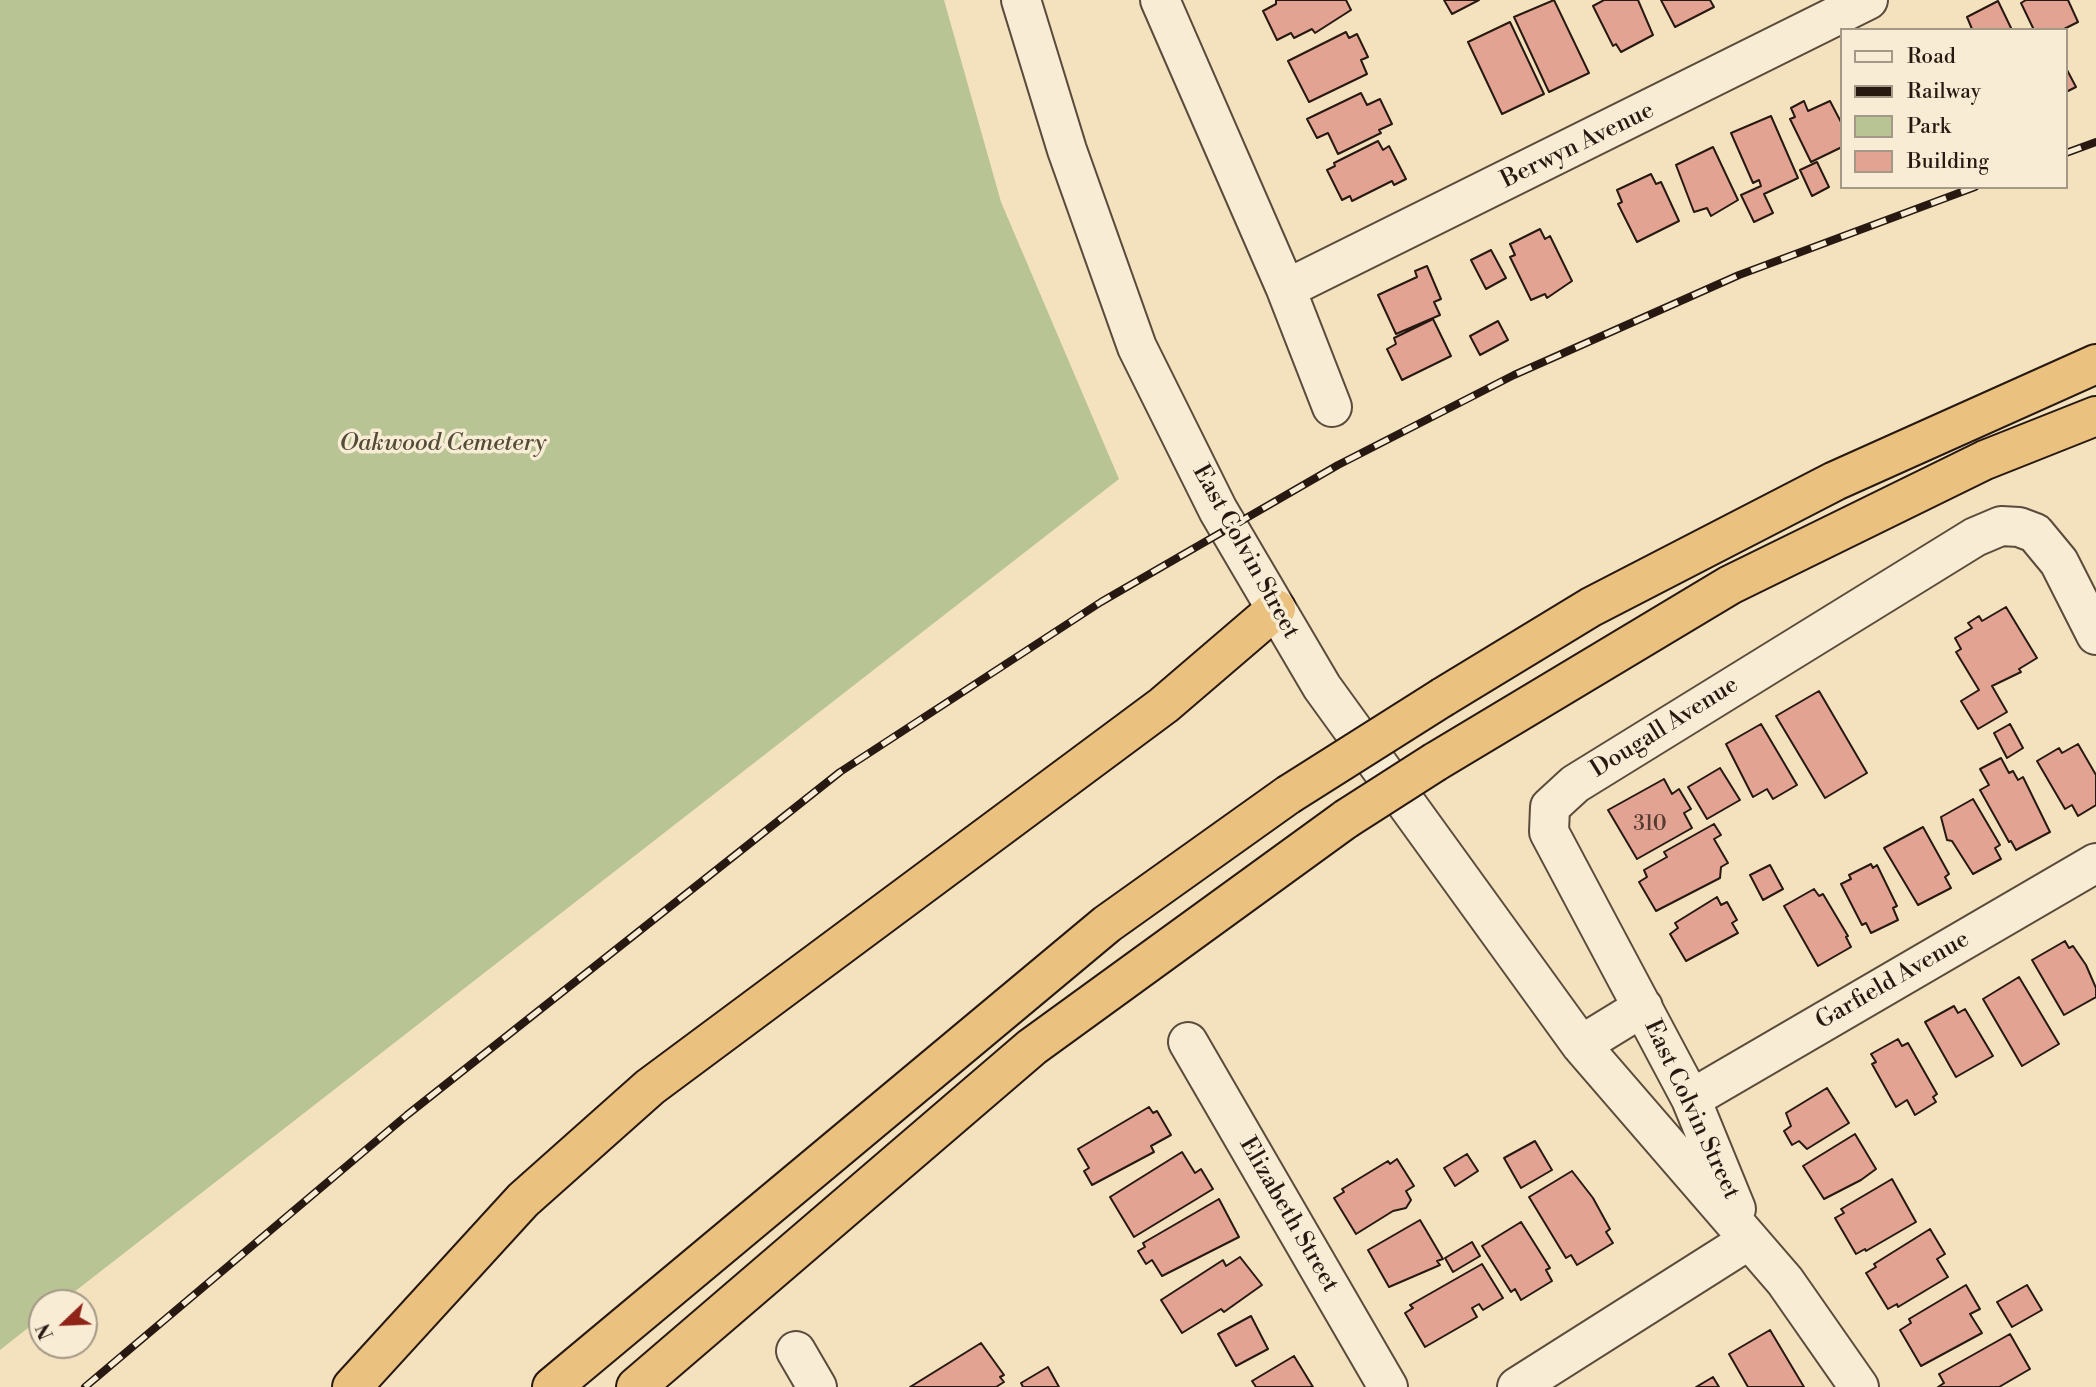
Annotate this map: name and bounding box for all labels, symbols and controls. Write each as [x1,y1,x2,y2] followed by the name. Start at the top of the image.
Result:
[1840,28,2068,189] legend
[1907,44,1956,70] text: Road
[1907,79,1981,105] text: Railway
[1497,96,1659,196] street label: Berwyn Avenue
[1907,114,1951,140] text: Park
[1907,149,1989,175] text: Building
[340,430,546,458] park label: Oakwood Cemetery
[1185,460,1305,644] street label: East Colvin Street
[1586,671,1744,785] street label: Dougall Avenue
[1633,812,1667,838] house number: 310
[1811,925,1975,1037] street label: Garfield Avenue
[1637,1016,1745,1204] street label: East Colvin Street
[1232,1132,1344,1298] street label: Elizabeth Street
[28,1289,98,1359] north arrow
[32,1320,59,1343] text: N

